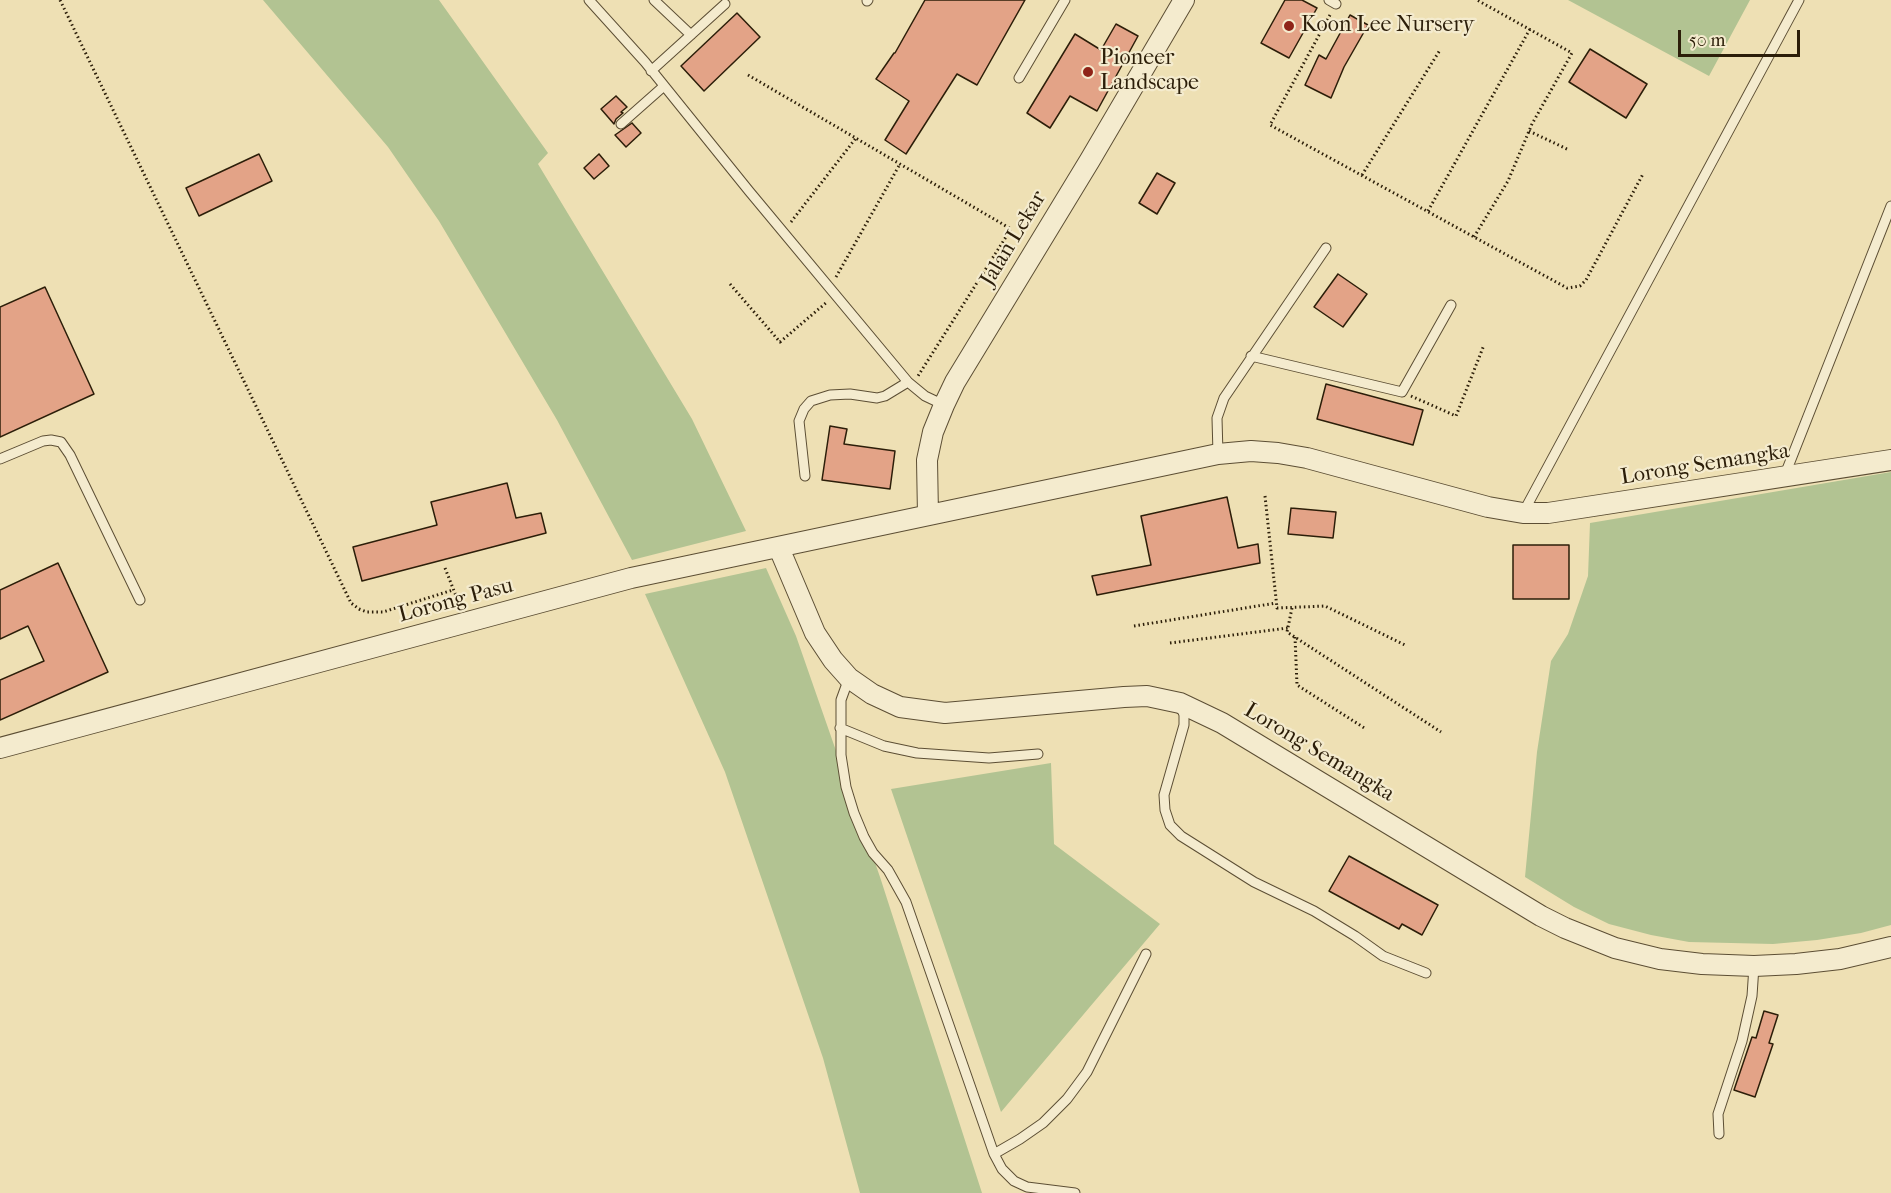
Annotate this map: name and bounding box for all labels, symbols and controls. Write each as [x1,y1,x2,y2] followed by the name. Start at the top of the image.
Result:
[1301,13,1474,39] place label: Koon Lee Nursery
[1681,18,1802,56] scale bar
[1282,19,1296,33] marker: Koon Lee Nursery
[1689,30,1725,51] text: 50 m
[1100,46,1199,98] place label: Pioneer Landscape
[1081,65,1095,79] marker: Pioneer Landscape
[975,186,1053,292] street label: Jalan Lekar
[1619,439,1791,491] street label: Lorong Semangka
[396,573,516,629] street label: Lorong Pasu
[1239,698,1399,808] street label: Lorong Semangka

